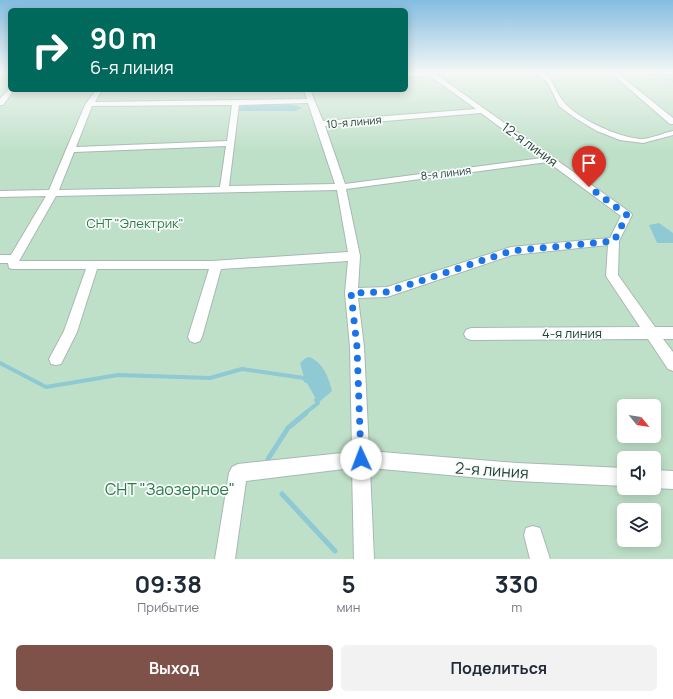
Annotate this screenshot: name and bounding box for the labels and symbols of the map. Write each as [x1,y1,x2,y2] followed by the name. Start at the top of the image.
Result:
[326,112,382,131] street label: 10-я линия
[498,118,562,170] street label: 12-я линия
[572,146,606,187] pin
[420,162,472,183] street label: 8-я линия
[86,214,184,232] park label: СНТ "Электрик"
[542,324,602,342] street label: 4-я линия
[617,399,661,443] north arrow
[340,438,382,480] position arrow
[455,456,529,484] street label: 2-я линия
[105,478,235,500] park label: СНТ "Заозерное"

